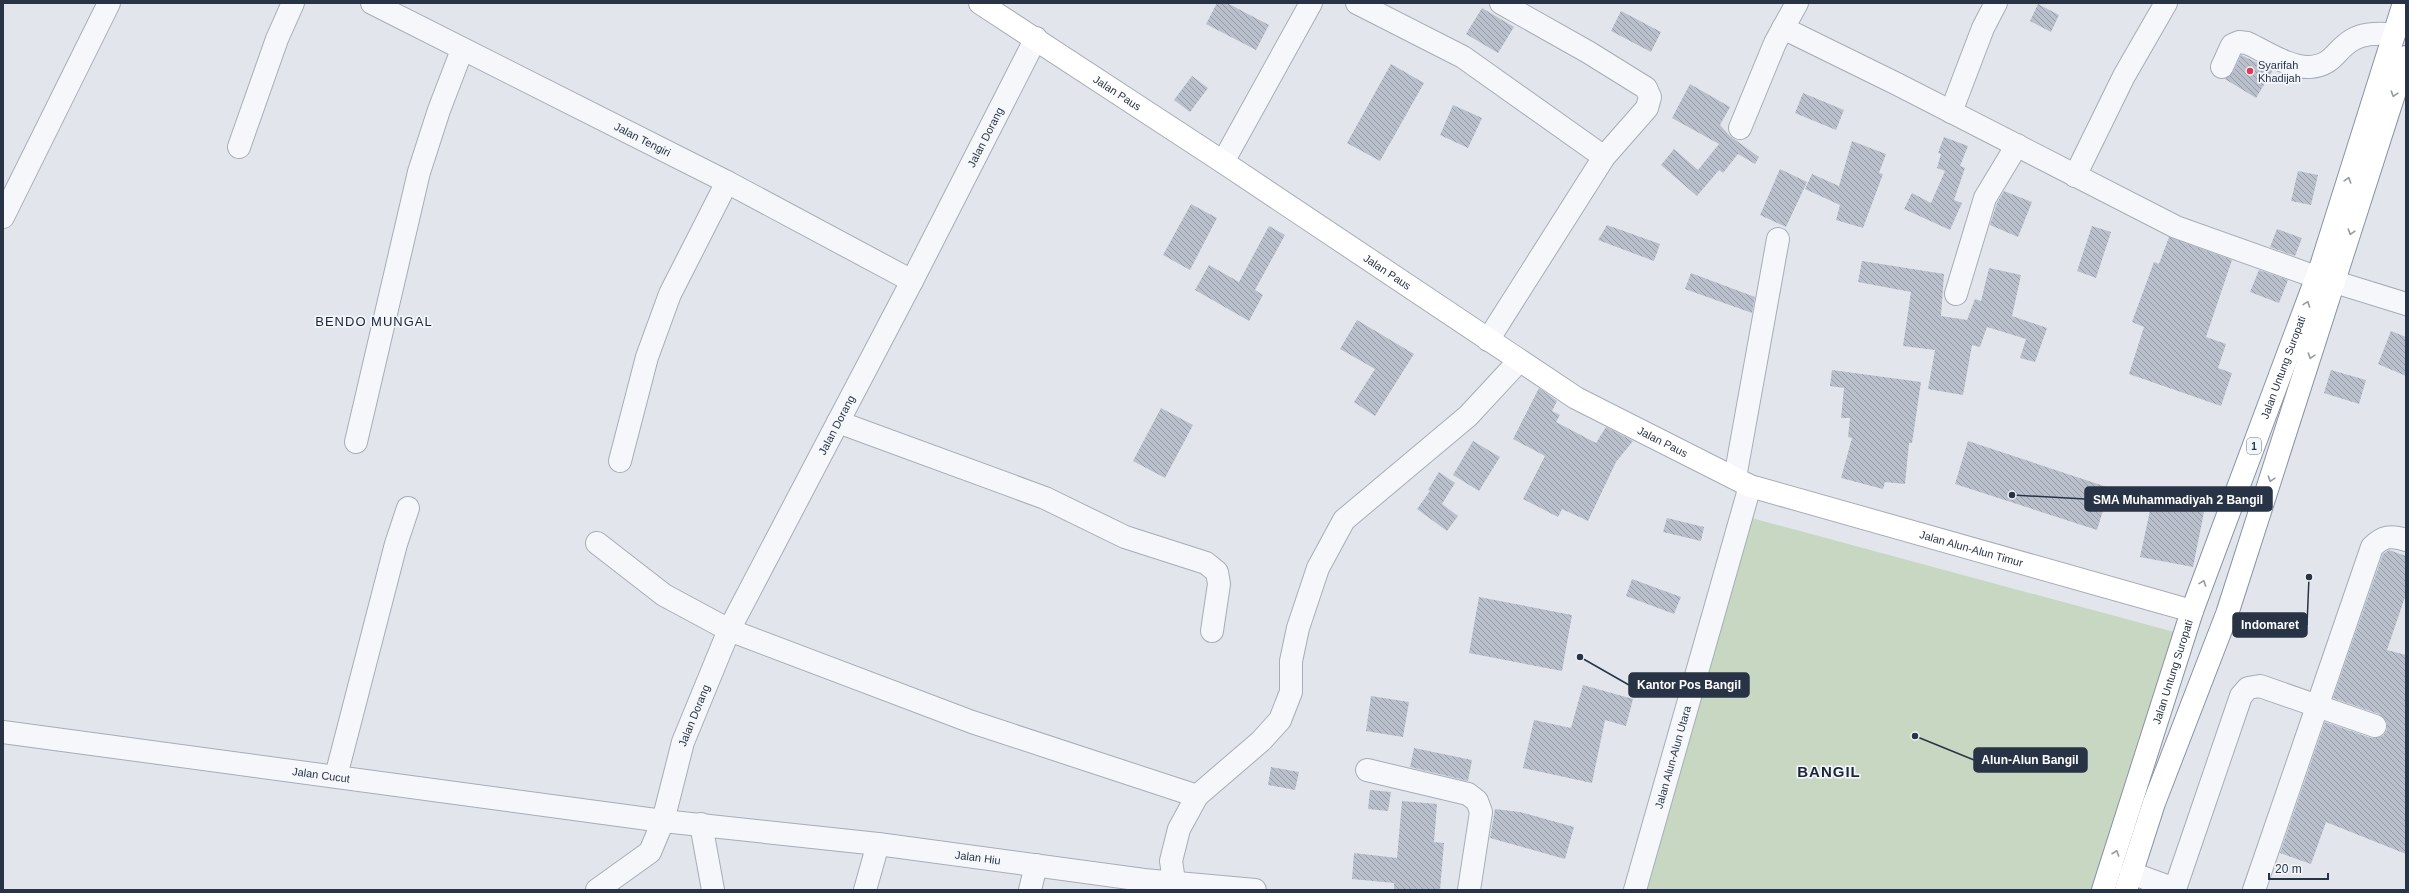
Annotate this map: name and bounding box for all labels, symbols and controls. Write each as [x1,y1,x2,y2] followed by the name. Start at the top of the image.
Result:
[2258,59,2301,84] place label: Syarifah Khadijah
[2245,66,2255,76] marker: Syarifah Khadijah
[1091,73,1144,113] street label: Jalan Paus
[2390,91,2399,98] one-way arrow
[965,105,1006,169] street label: Jalan Dorang
[612,120,673,159] street label: Jalan Tengiri
[2343,177,2352,184] one-way arrow
[2347,228,2356,235] one-way arrow
[1361,252,1414,292] street label: Jalan Paus
[2303,300,2311,307] one-way arrow
[315,314,433,329] district label: BENDO MUNGAL
[2258,314,2308,420] street label: Jalan Untung Suropati
[2307,352,2316,359] one-way arrow
[816,393,857,457] street label: Jalan Dorang
[1636,424,1690,460] street label: Jalan Paus
[2247,438,2261,454] road number: 1
[2267,476,2276,483] one-way arrow
[2085,487,2272,511] callout: SMA Muhammadiyah 2 Bangil
[2093,493,2263,507] text: SMA Muhammadiyah 2 Bangil
[1918,528,2025,569] street label: Jalan Alun-Alun Timur
[2198,579,2206,586] one-way arrow
[2233,613,2307,637] callout: Indomaret
[2150,618,2195,726] street label: Jalan Untung Suropati
[2241,618,2299,632] text: Indomaret
[1629,673,1749,697] callout: Kantor Pos Bangil
[1637,678,1741,692] text: Kantor Pos Bangil
[676,683,712,747] street label: Jalan Dorang
[1652,704,1693,810] street label: Jalan Alun-Alun Utara
[1974,748,2087,772] callout: Alun-Alun Bangil
[1981,753,2079,767] text: Alun-Alun Bangil
[1797,763,1861,780] district label: BANGIL
[292,765,351,785] street label: Jalan Cucut
[954,848,1001,867] street label: Jalan Hiu
[2111,850,2120,857] one-way arrow
[2269,855,2328,881] scale bar
[2275,862,2302,876] text: 20 m

